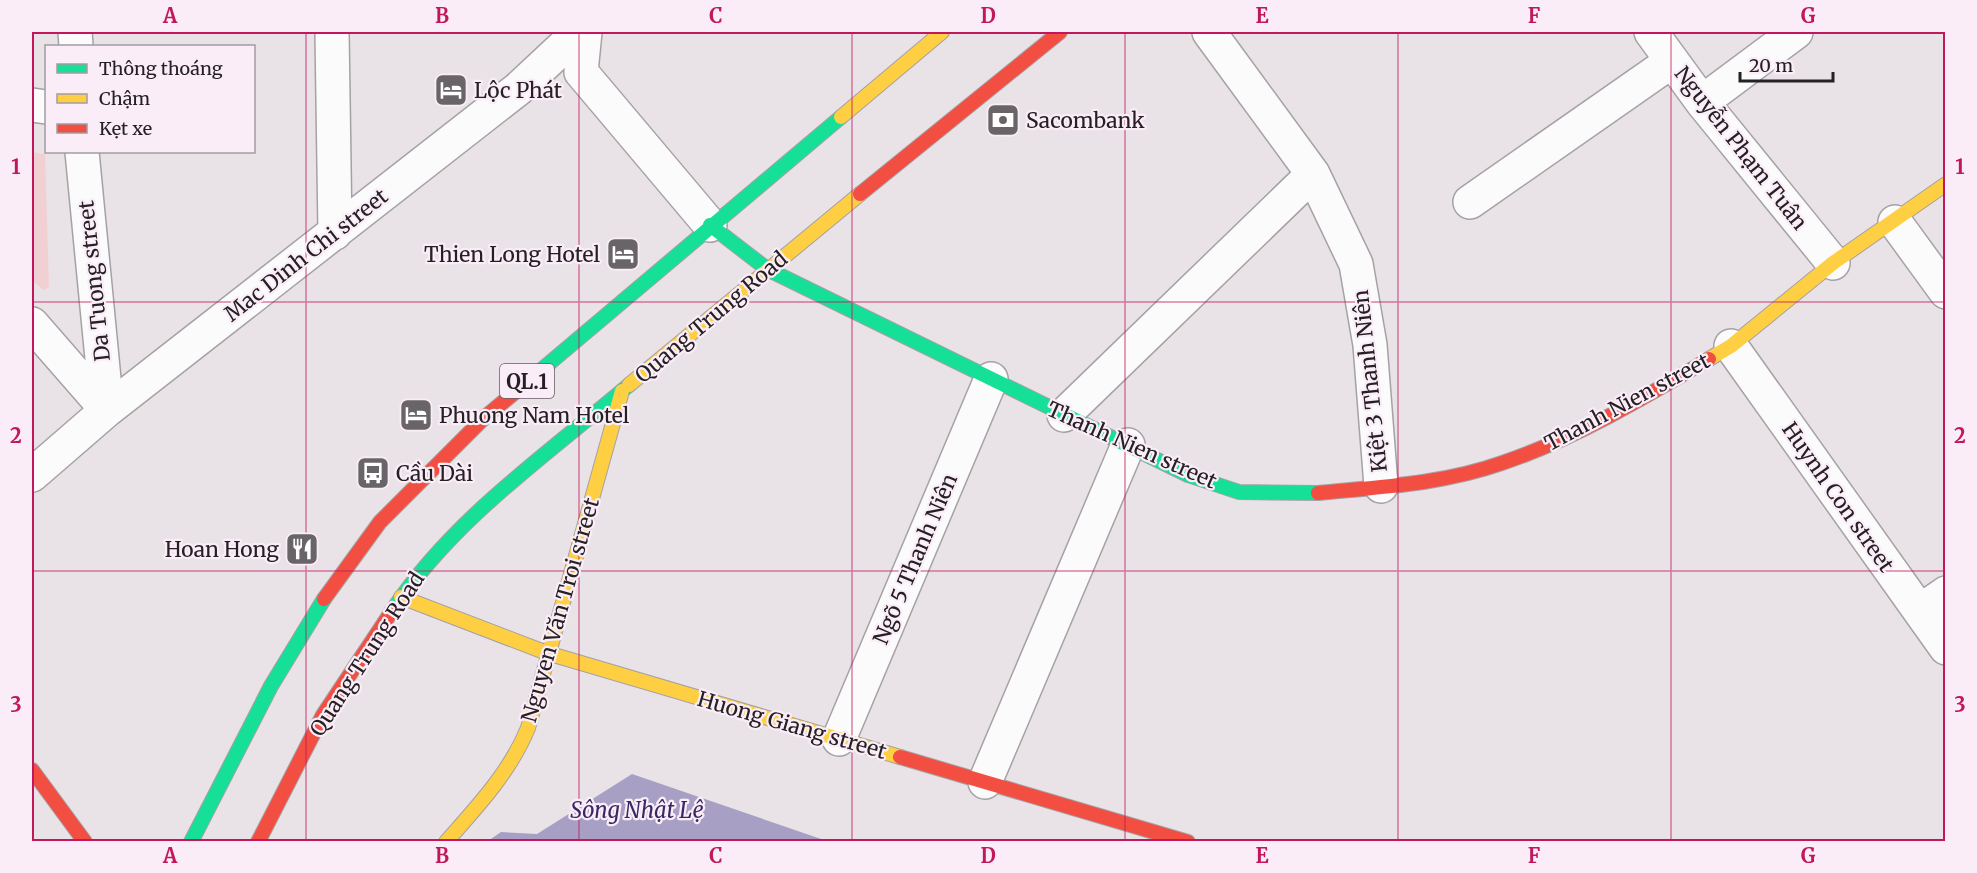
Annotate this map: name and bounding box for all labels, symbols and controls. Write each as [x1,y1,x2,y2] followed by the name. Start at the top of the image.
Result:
[162,3,178,28] text: A
[435,3,449,28] text: B
[709,3,723,28] text: C
[980,3,996,28] text: D
[1255,3,1269,28] text: E
[1528,3,1541,28] text: F
[1801,3,1816,28] text: G
[45,45,255,153] legend
[1740,45,1833,83] scale bar
[1749,54,1793,77] text: 20 m
[99,57,223,80] text: Thông thoáng
[1669,60,1814,235] street label: Nguyễn Phạm Tuân
[433,72,469,108] hotel icon: Lộc Phát
[474,77,562,104] place label: Lộc Phát
[99,87,150,110] text: Chậm
[985,102,1021,138] bank icon: Sacombank
[1026,107,1145,134] place label: Sacombank
[99,117,152,140] text: Kẹt xe
[11,154,21,179] text: 1
[1955,154,1965,179] text: 1
[219,183,393,327] street label: Mac Dinh Chi street
[72,199,116,363] street label: Da Tuong street
[605,236,641,272] hotel icon: Thien Long Hotel
[424,241,600,268] place label: Thien Long Hotel
[629,245,793,389] street label: Quang Trung Road
[1347,288,1393,473] street label: Kiệt 3 Thanh Niên
[1540,347,1714,457] street label: Thanh Nien street
[500,364,554,398] road number: QL.1
[1043,395,1221,495] street label: Thanh Nien street
[398,397,434,433] hotel icon: Phuong Nam Hotel
[439,402,630,429] place label: Phuong Nam Hotel
[1776,417,1900,577] street label: Huynh Con street
[10,423,22,448] text: 2
[1954,423,1966,448] text: 2
[355,455,391,491] bus stop icon: Cầu Dài
[396,460,473,487] place label: Cầu Dài
[867,470,963,648] street label: Ngõ 5 Thanh Niên
[515,495,605,725] street label: Nguyen Văn Troi street
[284,531,320,567] restaurant icon: Hoan Hong
[165,536,279,563] place label: Hoan Hong
[304,566,430,741] street label: Quang Trung Road
[694,685,890,765] street label: Huong Giang street
[10,692,22,717] text: 3
[1954,692,1966,717] text: 3
[570,796,704,824] water label: Sông Nhật Lệ
[162,843,178,868] text: A
[435,843,449,868] text: B
[709,843,723,868] text: C
[980,843,996,868] text: D
[1255,843,1269,868] text: E
[1528,843,1541,868] text: F
[1801,843,1816,868] text: G

